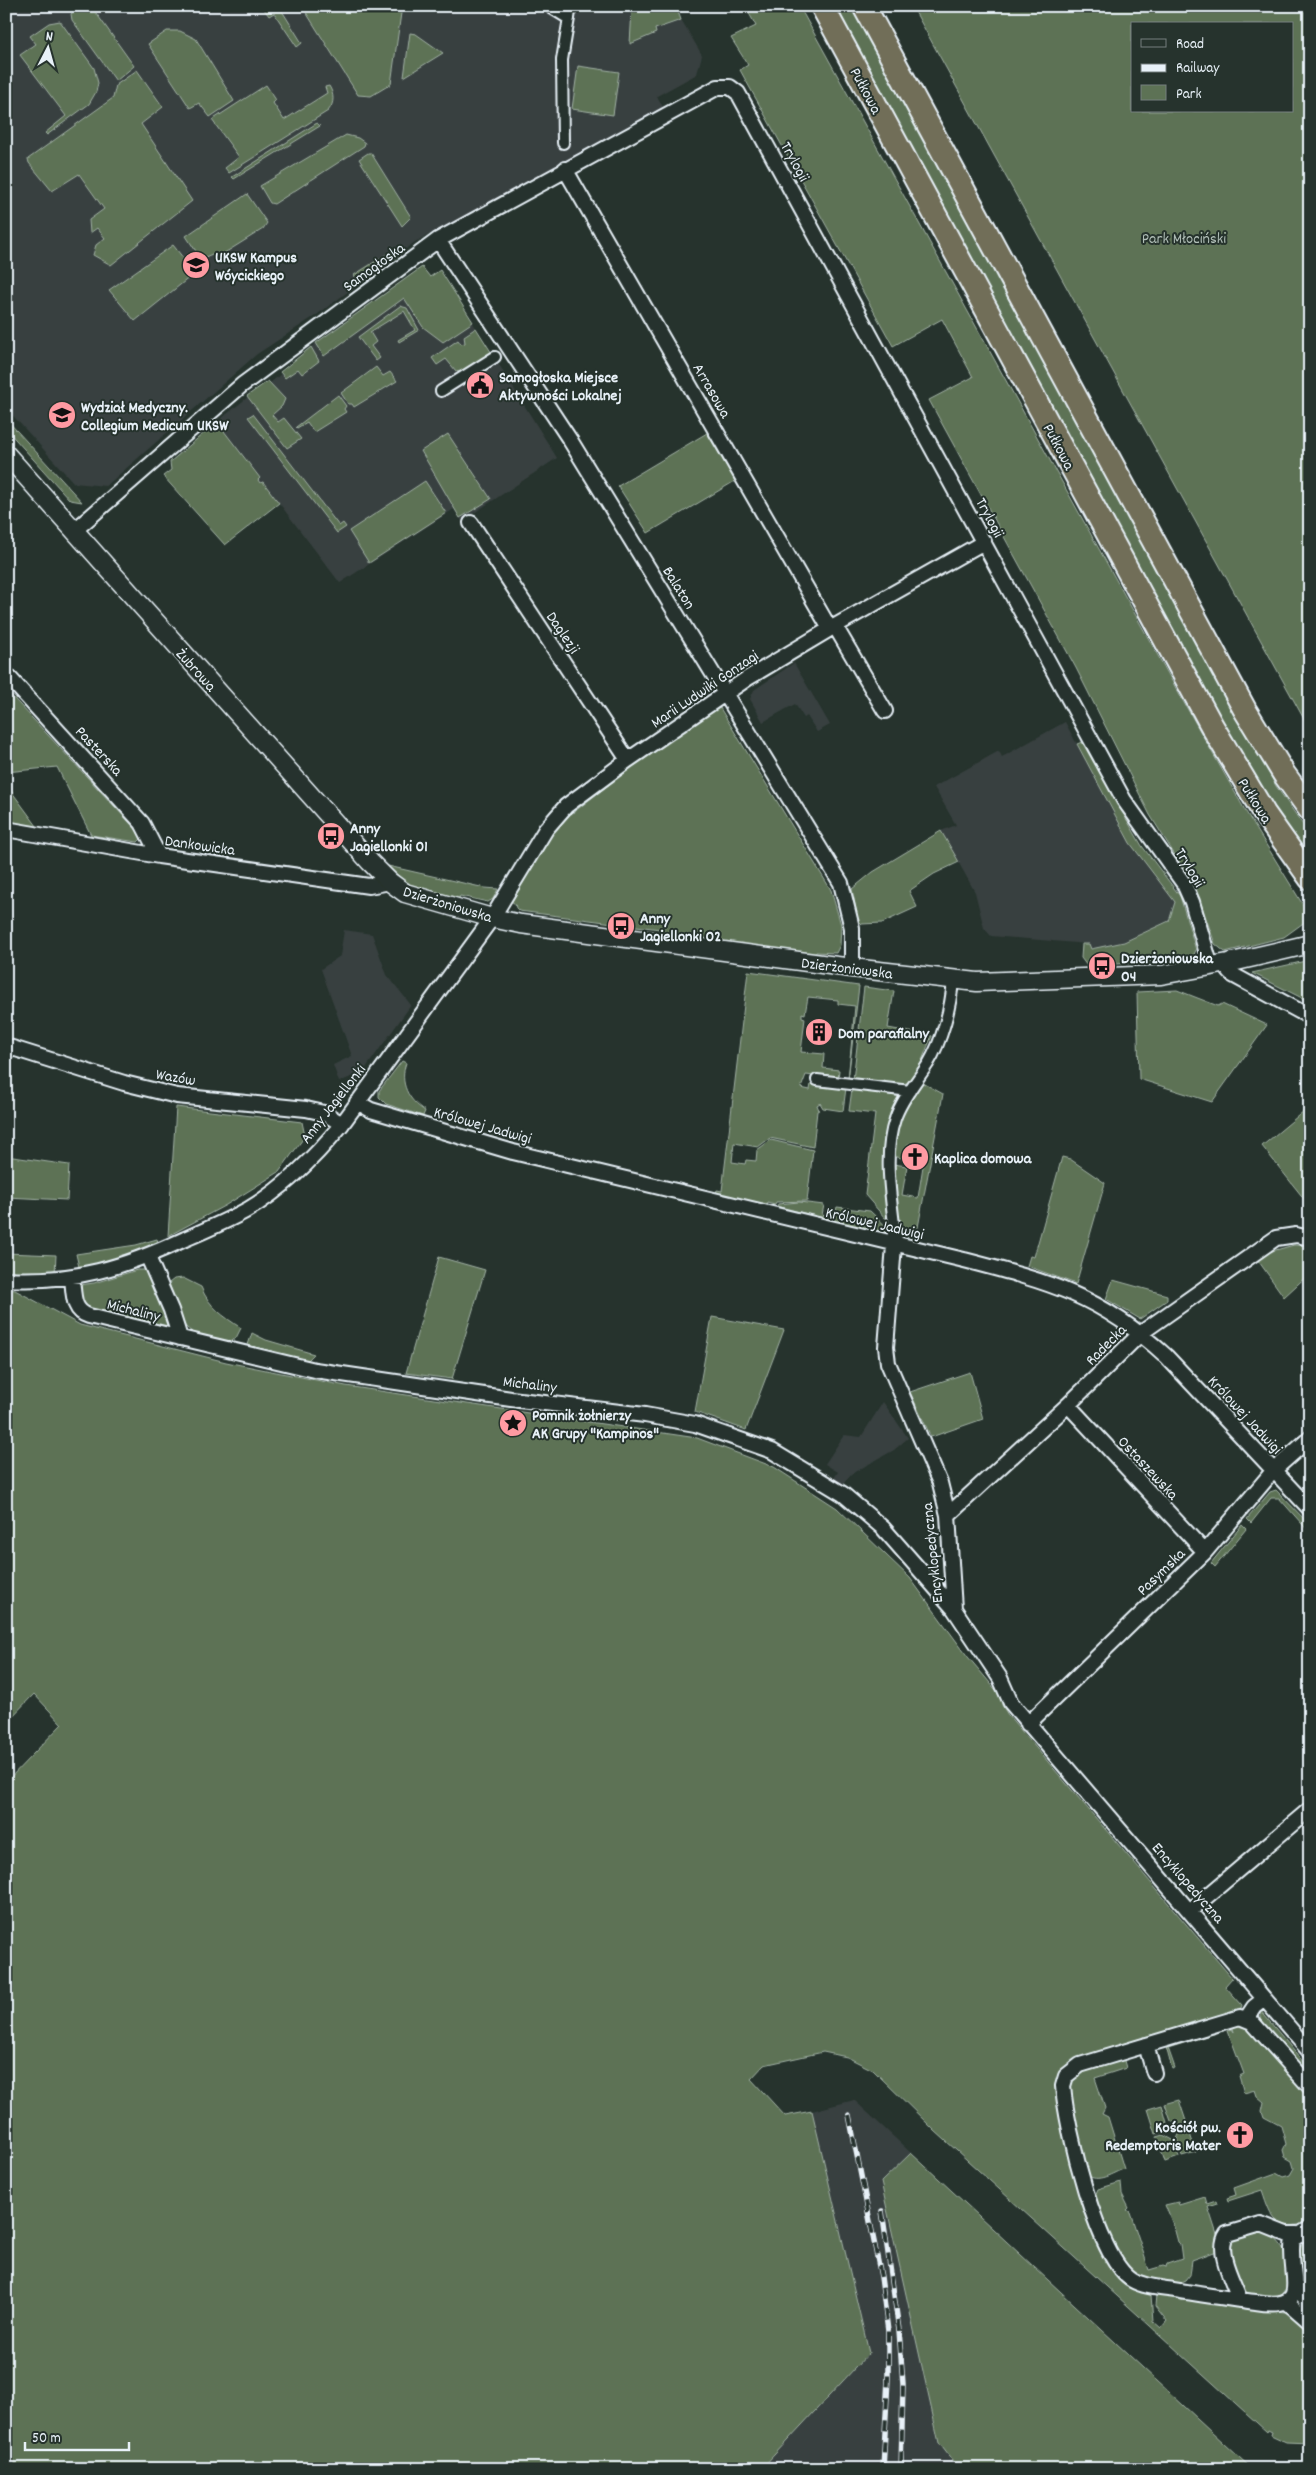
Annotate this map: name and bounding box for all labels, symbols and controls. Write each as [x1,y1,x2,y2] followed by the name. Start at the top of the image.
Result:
[22,22,72,72] north arrow
[1131,22,1294,112] legend
[45,27,54,47] text: N
[1176,34,1204,56] text: Road
[1176,58,1220,80] text: Railway
[843,64,887,119] street label: Pułkowa
[1176,84,1202,106] text: Park
[773,138,814,186] street label: Trylogii
[1142,228,1226,251] park label: Park Młociński
[339,237,411,298] street label: Samogłoska
[215,247,297,288] place label: UKSW Kampus Wóycickiego
[181,250,211,280] school or university icon: UKSW Kampus Wóycickiego
[686,360,736,423] street label: Arrasowa
[499,367,622,408] place label: Samogłoska Miejsce Aktywności Lokalnej
[465,370,495,400] public building icon: Samogłoska Miejsce Aktywności Lokalnej
[81,397,229,438] place label: Wydział Medyczny. Collegium Medicum UKSW
[47,400,77,430] school or university icon: Wydział Medyczny. Collegium Medicum UKSW
[1036,420,1080,475] street label: Pułkowa
[969,494,1009,542] street label: Trylogii
[656,562,700,614] street label: Balaton
[539,608,585,659] street label: Daglezji
[169,644,221,698] street label: Żubrowa
[647,645,764,735] street label: Marii Ludwiki Gonzagi
[69,721,128,782] street label: Pasterska
[1231,774,1277,829] street label: Pułkowa
[350,818,428,859] place label: Anny Jagiellonki 01
[316,821,346,851] bus stop icon: Anny Jagiellonki 01
[163,830,237,863] street label: Dankowicka
[1168,844,1210,893] street label: Trylogii
[400,881,495,930] street label: Dzierżoniowska
[640,908,721,949] place label: Anny Jagiellonki 02
[606,911,636,941] bus stop icon: Anny Jagiellonki 02
[1121,948,1214,989] place label: Dzierżoniowska 04
[1087,951,1117,981] bus stop icon: Dzierżoniowska 04
[800,952,894,987] street label: Dzierżoniowska
[804,1017,834,1047] building icon: Dom parafialny
[838,1023,930,1046] place label: Dom parafialny
[295,1060,372,1149] street label: Anny Jagiellonki
[154,1064,197,1093] street label: Wazów
[431,1101,534,1151] street label: Królowej Jadwigi
[900,1142,930,1172] church icon: Kaplica domowa
[934,1148,1033,1171] place label: Kaplica domowa
[823,1202,926,1247] street label: Królowej Jadwigi
[104,1294,163,1329] street label: Michaliny
[1081,1319,1133,1372] street label: Radecka
[501,1371,558,1400] street label: Michaliny
[1201,1371,1287,1460] street label: Królowej Jadwigi
[532,1405,659,1446] place label: Pomnik żołnierzy AK Grupy "Kampinos"
[498,1408,528,1438] place icon: Pomnik żołnierzy AK Grupy "Kampinos"
[1111,1431,1183,1506] street label: Ostaszewska
[917,1501,950,1604] street label: Encyklopedyczna
[1132,1543,1192,1602] street label: Pasymska
[1145,1838,1229,1930] street label: Encyklopedyczna
[1105,2117,1222,2158] place label: Kościół pw. Redemptoris Mater
[1225,2120,1255,2150] church icon: Kościół pw. Redemptoris Mater
[25,2420,129,2452] scale bar
[32,2428,61,2450] text: 50 m

